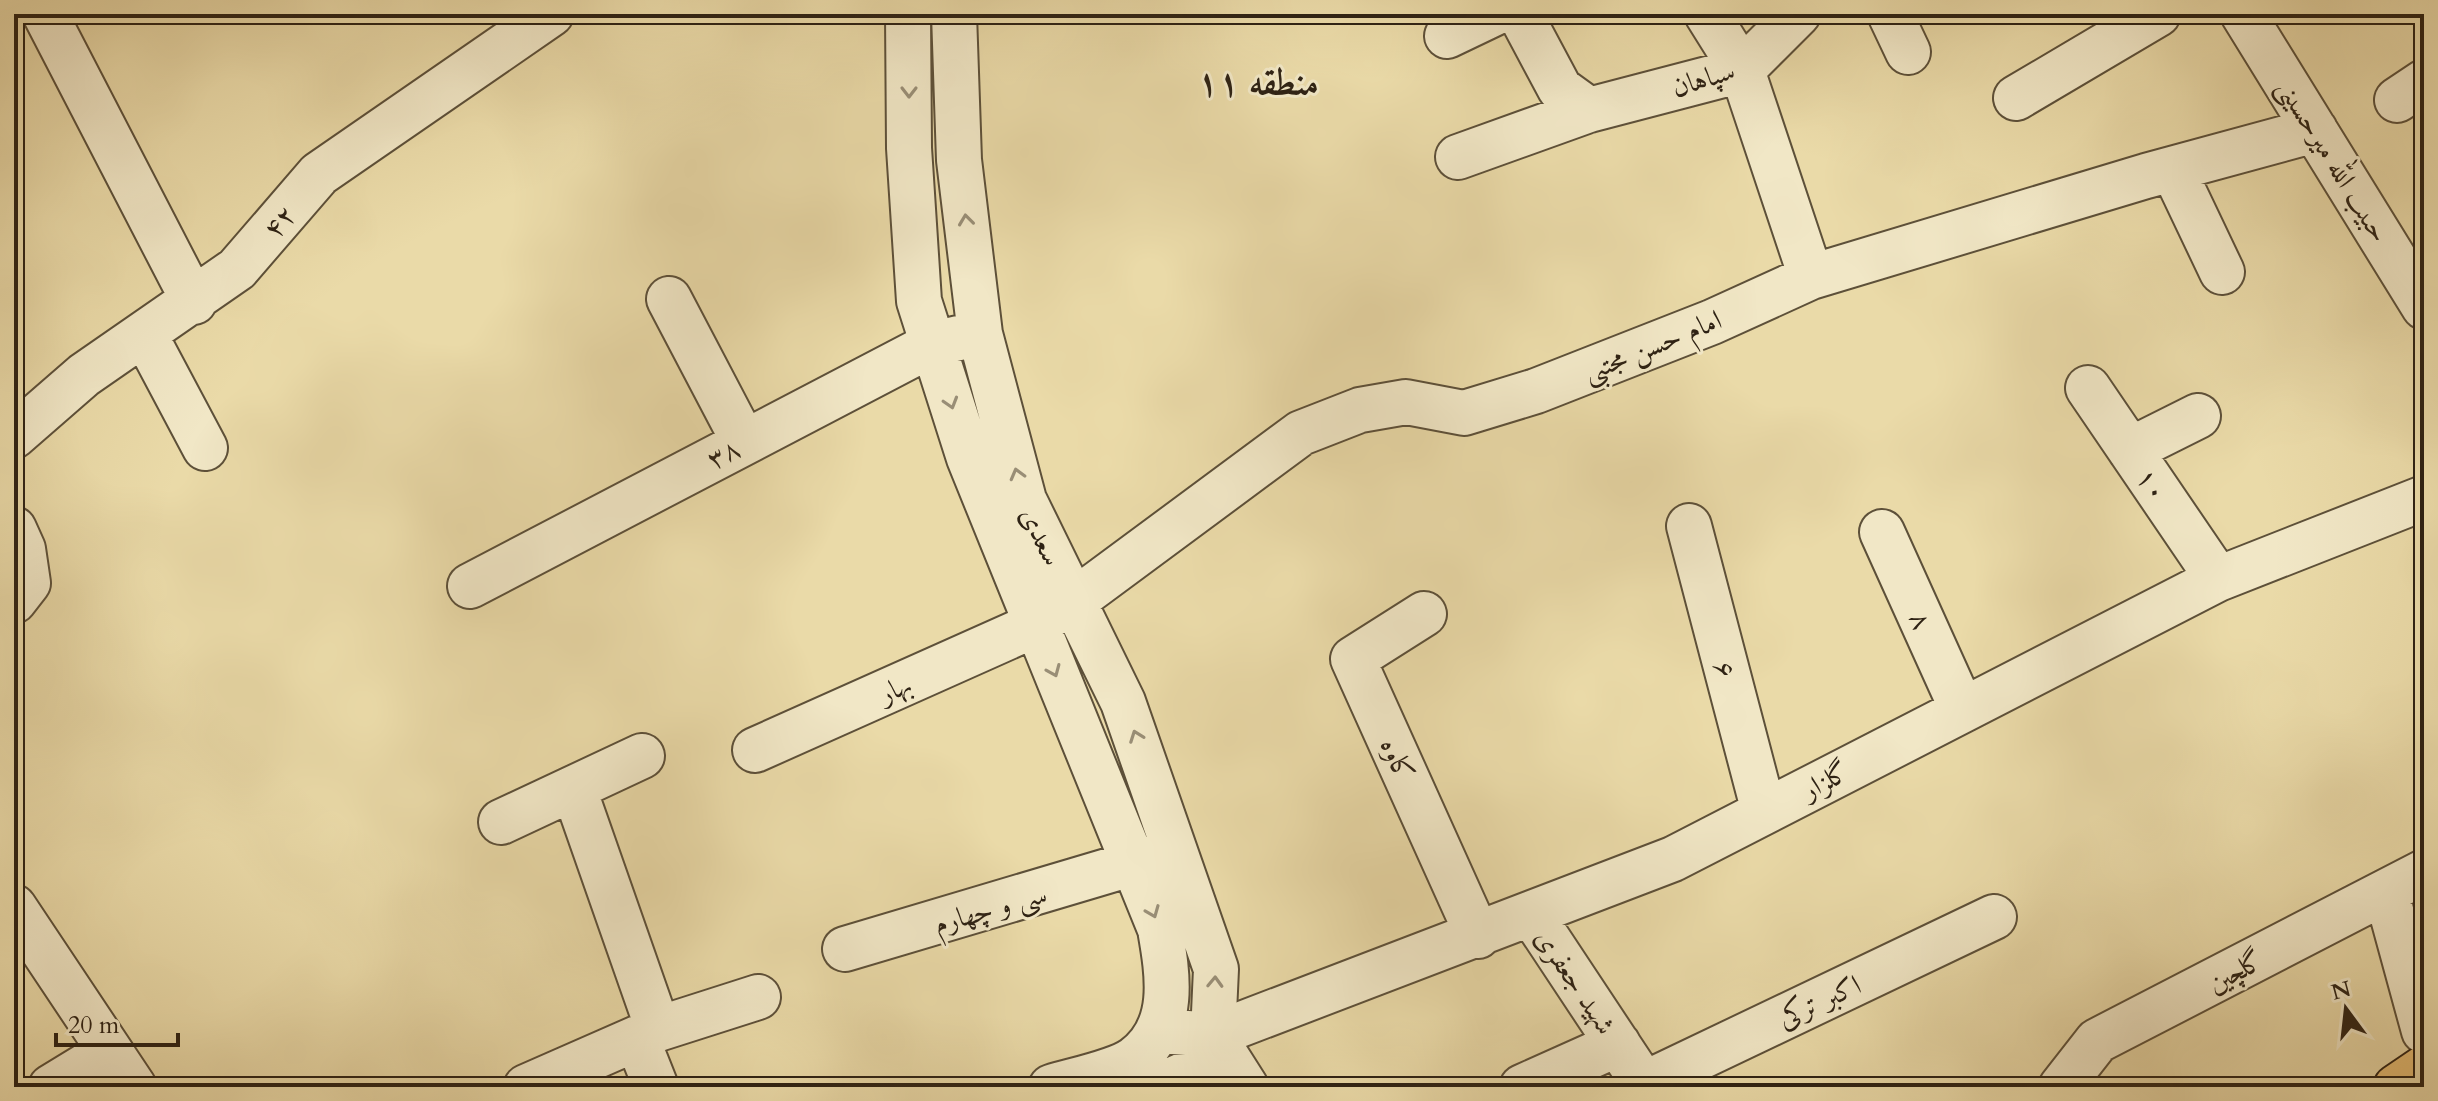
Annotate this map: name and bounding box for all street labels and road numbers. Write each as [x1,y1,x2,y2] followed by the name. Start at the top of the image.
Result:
[1667,51,1740,107] street label: سپاهان
[2267,70,2401,250] street label: حبیب الله میرحسینی
[255,197,305,246] street label: ۴۲
[1577,301,1729,396] street label: امام حسن مجتبی
[700,429,747,478] street label: ۳۸
[2127,460,2177,509] street label: ۱۰
[1011,501,1071,572] street label: سعدی
[1900,605,1942,636] street label: ۸
[1705,656,1746,682] street label: ۶
[870,665,918,714] street label: بهار
[1371,732,1423,787] street label: کاوه
[1792,753,1856,810] street label: گلزار
[929,875,1053,948] street label: سی و چهارم
[1526,921,1625,1042] street label: شهید جعفری
[2201,941,2270,1002] street label: گلچین
[1772,966,1867,1038] street label: اکبر ترکی

